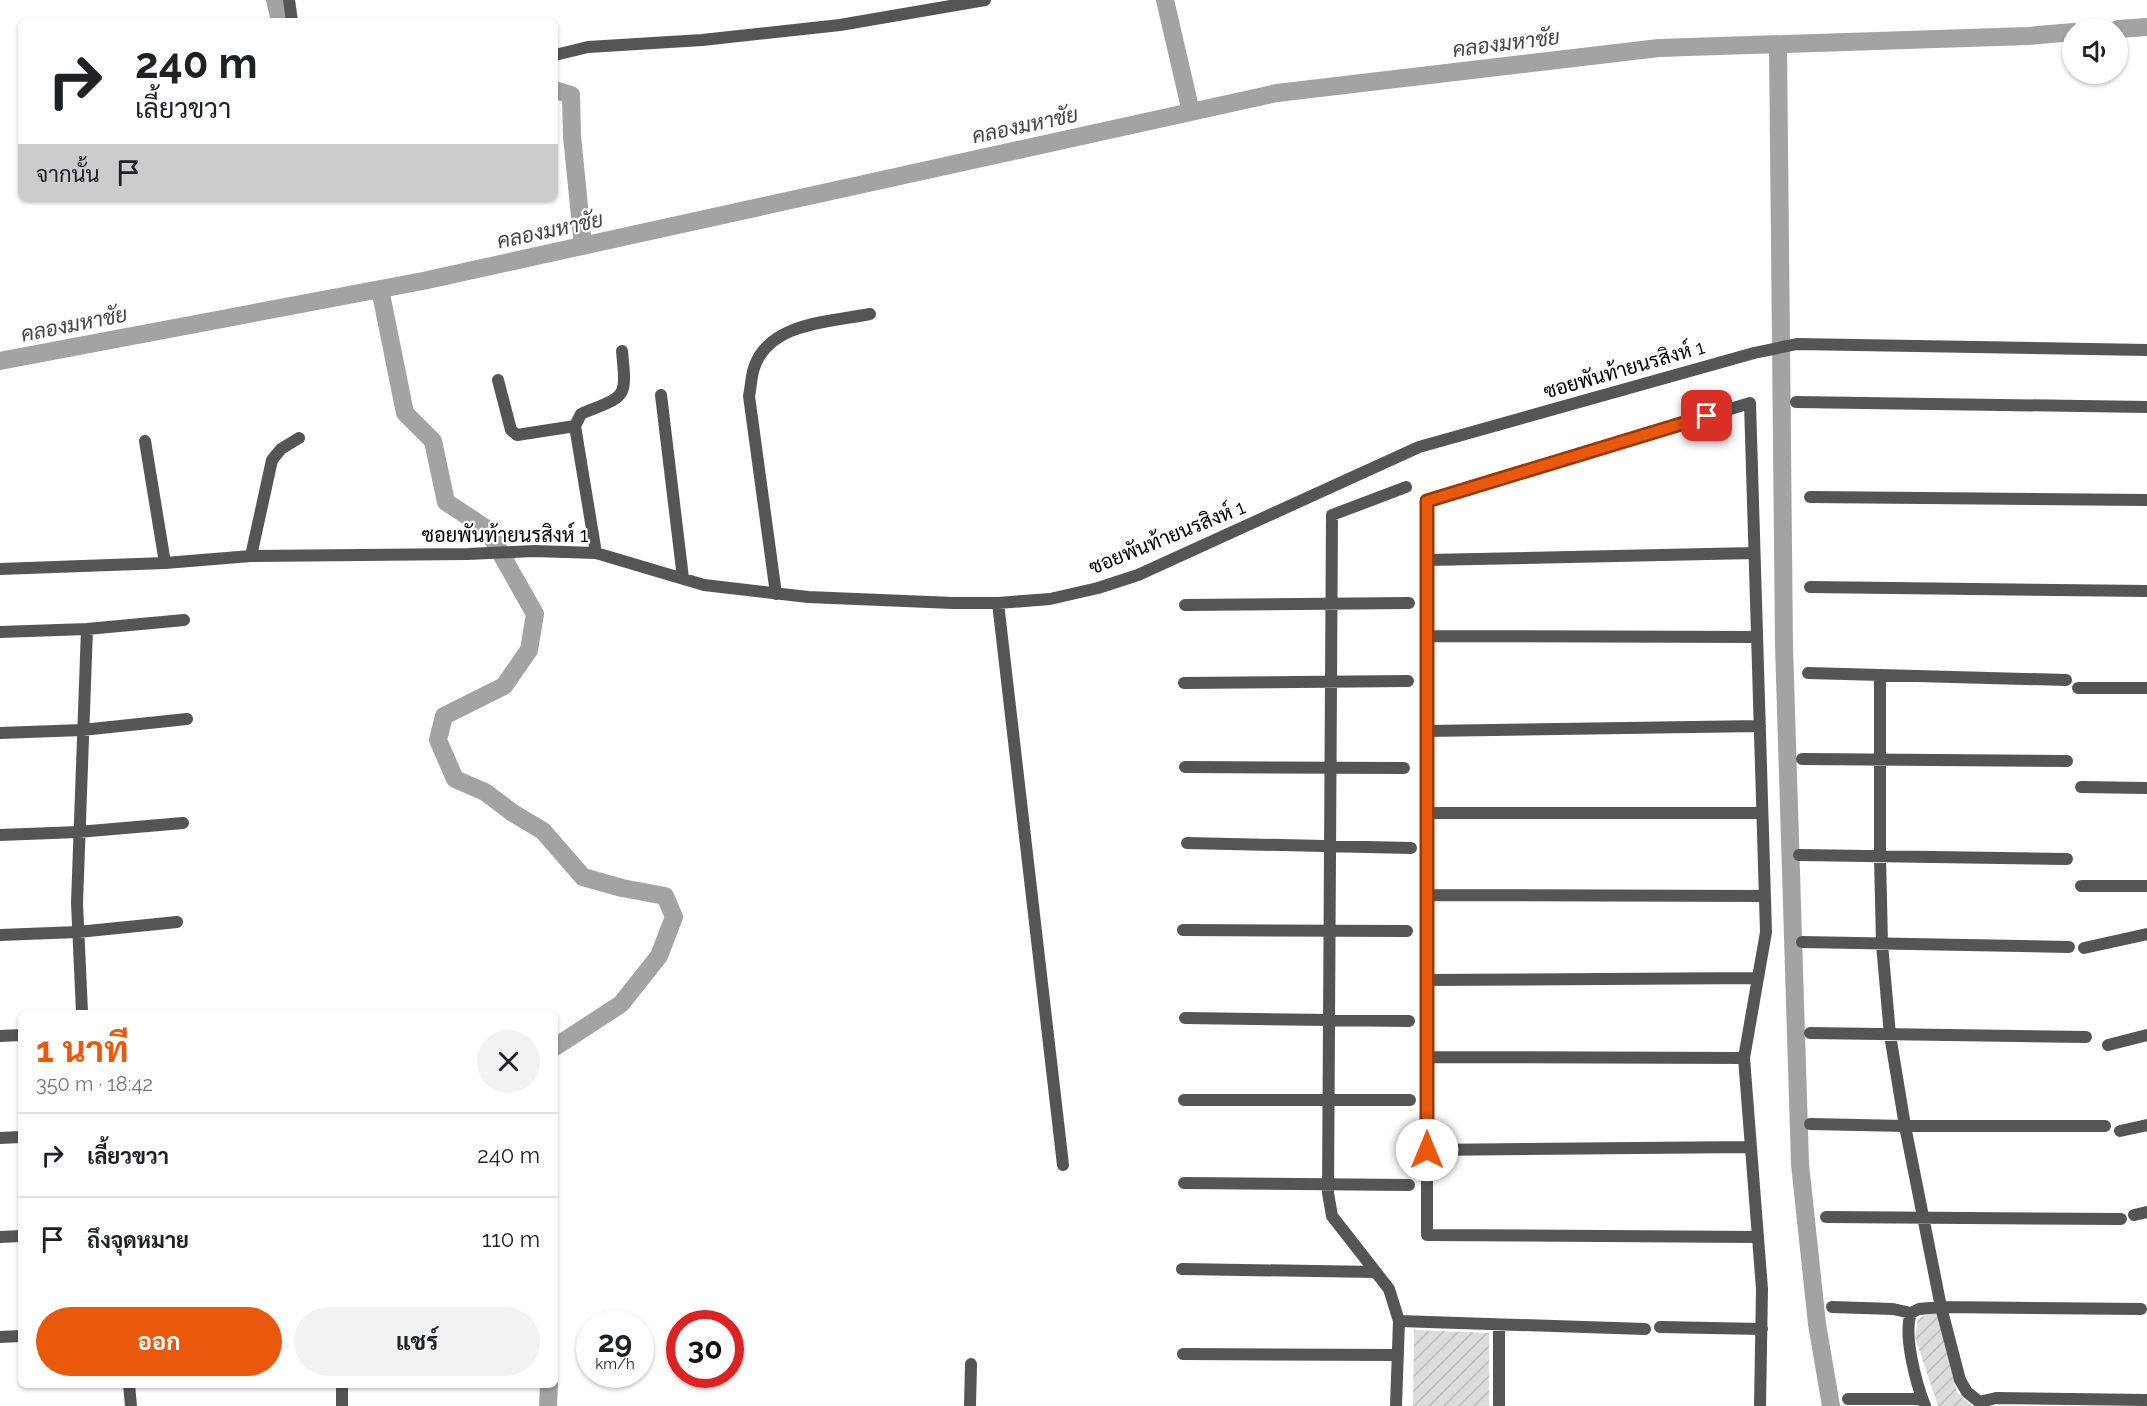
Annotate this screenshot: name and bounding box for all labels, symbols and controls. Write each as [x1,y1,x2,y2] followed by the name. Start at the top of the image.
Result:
[2062,18,2128,84] map controls
[2062,18,2128,84] button: sound
[1451,24,1561,62] water label: คลองมหาชัย
[135,39,258,88] text: 240 m
[36,42,114,120] icon: right
[135,93,231,124] text: เลี้ยวขวา
[970,102,1080,148] water label: คลองมหาชัย
[112,156,145,189] icon: arrive
[36,161,100,187] text: จากนั้น
[495,207,605,253] water label: คลองมหาชัย
[19,301,129,347] water label: คลองมหาชัย
[1540,332,1708,403] street label: ซอยพันท้ายนรสิงห์ 1
[1681,390,1732,441] pin
[1690,399,1723,432] icon: arrive
[1085,493,1249,579] street label: ซอยพันท้ายนรสิงห์ 1
[422,521,589,547] street label: ซอยพันท้ายนรสิงห์ 1
[36,1028,129,1070] text: 1 นาที
[477,1030,540,1093] button: close
[36,1072,153,1096] text: 350 m · 18:42
[1395,1118,1459,1182] position arrow
[36,1139,69,1172] icon: right
[477,1142,540,1168] text: 240 m
[87,1143,169,1169] text: เลี้ยวขวา
[36,1223,69,1256] icon: arrive
[482,1226,540,1252] text: 110 m
[87,1227,189,1253] text: ถึงจุดหมาย
[36,1307,282,1376] button: ออก
[294,1307,540,1376] button: แชร์
[666,1310,744,1388] speed limit sign: 30
[598,1324,632,1359] text: 29
[595,1355,635,1373] text: km/h

